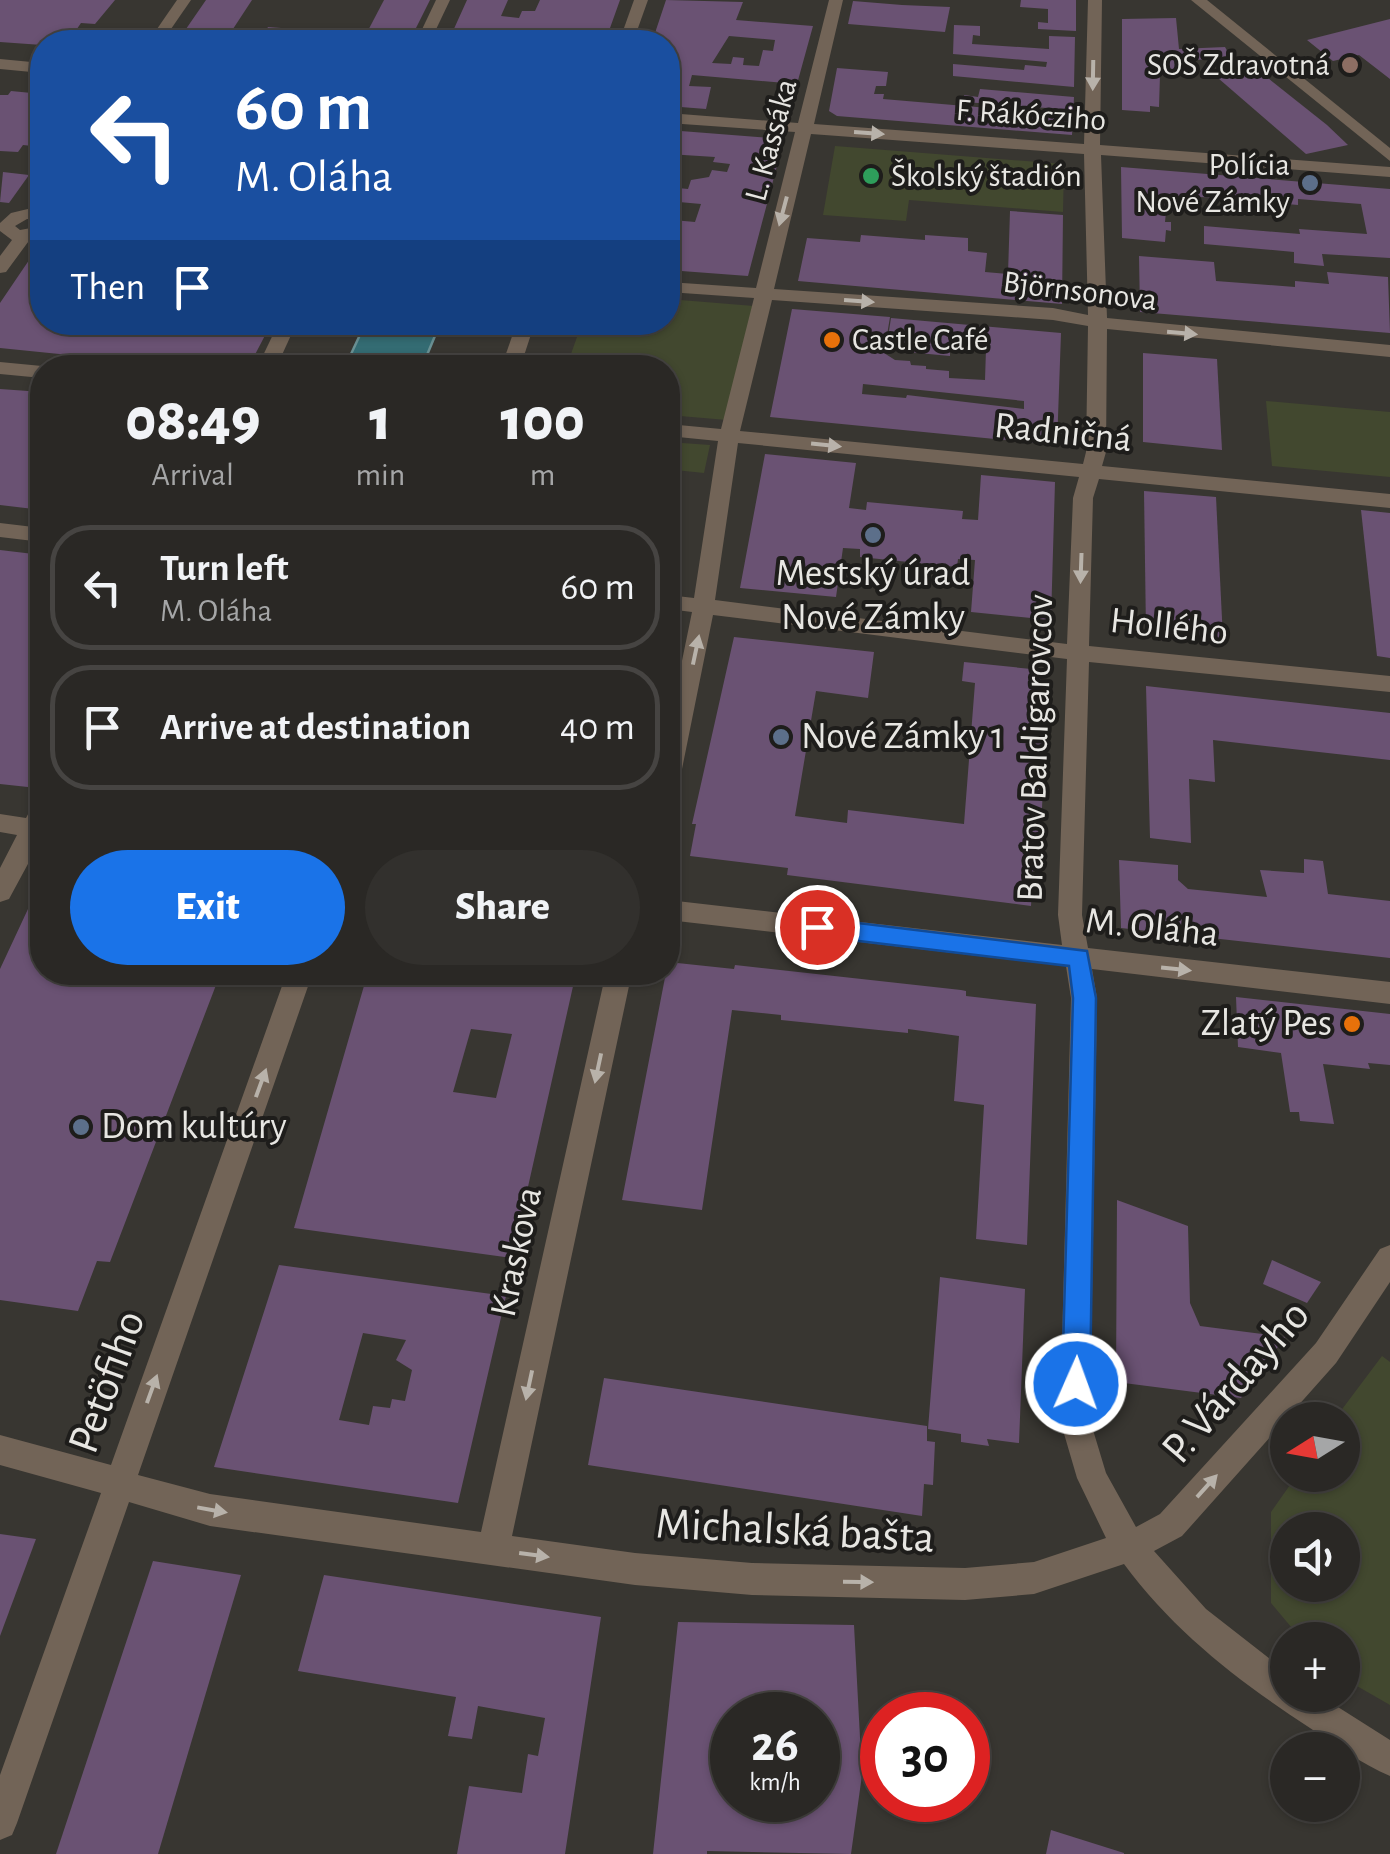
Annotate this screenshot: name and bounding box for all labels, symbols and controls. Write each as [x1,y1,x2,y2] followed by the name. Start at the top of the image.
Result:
[1147,47,1330,81] place label: SOŠ Zdravotná
[1339,54,1361,76] marker: SOŠ Zdravotná
[1085,59,1101,91] one-way arrow
[70,70,200,200] icon: left
[235,73,372,143] text: 60 m
[739,75,803,205] street label: L. Kassáka
[955,94,1107,136] street label: F. Rákócziho
[854,125,886,141] one-way arrow
[1135,149,1290,218] place label: Polícia Nové Zámky
[235,155,393,200] text: M. Oláha
[891,158,1082,192] place label: Školský štadión
[860,165,882,187] marker: Školský štadión
[1299,172,1321,194] marker: Polícia Nové Zámky
[775,196,790,227] one-way arrow
[165,260,220,315] icon: arrive
[1001,266,1159,316] street label: Björnsonova
[70,269,145,307] text: Then
[843,293,875,309] one-way arrow
[852,324,988,356] place label: Castle Café
[1166,325,1198,341] one-way arrow
[821,329,843,351] marker: Castle Café
[125,391,260,451] text: 08:49
[369,391,391,451] text: 1
[501,391,585,451] text: 100
[992,407,1134,459] street label: Radničná
[810,438,842,454] one-way arrow
[152,459,234,491] text: Arrival
[355,459,405,491] text: min
[530,459,555,491] text: m
[862,524,884,546] marker: Mestský úrad Nové Zámky
[160,550,288,588] text: Turn left
[1073,552,1089,584] one-way arrow
[776,555,970,637] place label: Mestský úrad Nové Zámky
[75,560,130,615] icon: left
[560,569,635,607] text: 60 m
[1012,594,1060,902] street label: Bratov Baldigarovcov
[160,595,272,627] text: M. Oláha
[1108,602,1230,652] street label: Hollého
[689,634,705,665] one-way arrow
[75,700,130,755] icon: arrive
[160,709,471,747] text: Arrive at destination
[560,709,635,747] text: 40 m
[801,718,1004,756] place label: Nové Zámky 1
[770,726,792,748] marker: Nové Zámky 1
[70,850,345,965] button: Exit
[365,850,640,965] button: Share
[775,885,860,970] pin
[790,900,845,955] icon: arrive
[1084,902,1220,954] street label: M. Oláha
[1161,961,1192,977] one-way arrow
[1201,1005,1332,1043] place label: Zlatý Pes
[1341,1013,1363,1035] marker: Zlatý Pes
[590,1053,606,1084] one-way arrow
[254,1067,269,1097] one-way arrow
[101,1108,287,1146] place label: Dom kultúry
[70,1116,92,1138] marker: Dom kultúry
[485,1184,549,1320] street label: Kraskova
[1154,1292,1318,1472] street label: P. Várdayho
[61,1305,153,1459] street label: Petöfiho
[1024,1332,1128,1436] position arrow
[520,1370,536,1401] one-way arrow
[146,1374,161,1404] one-way arrow
[1270,1402,1360,1492] north arrow
[1270,1402,1360,1822] map controls
[1195,1474,1218,1498] one-way arrow
[654,1501,936,1561] street label: Michalská bašta
[197,1503,228,1518] one-way arrow
[1270,1512,1360,1602] button: sound
[519,1548,550,1564] one-way arrow
[842,1574,874,1590] one-way arrow
[1270,1622,1360,1712] button: +
[860,1692,990,1822] speed limit sign: 30
[751,1720,799,1770] text: 26
[1270,1732,1360,1822] button: −
[749,1770,801,1795] text: km/h

